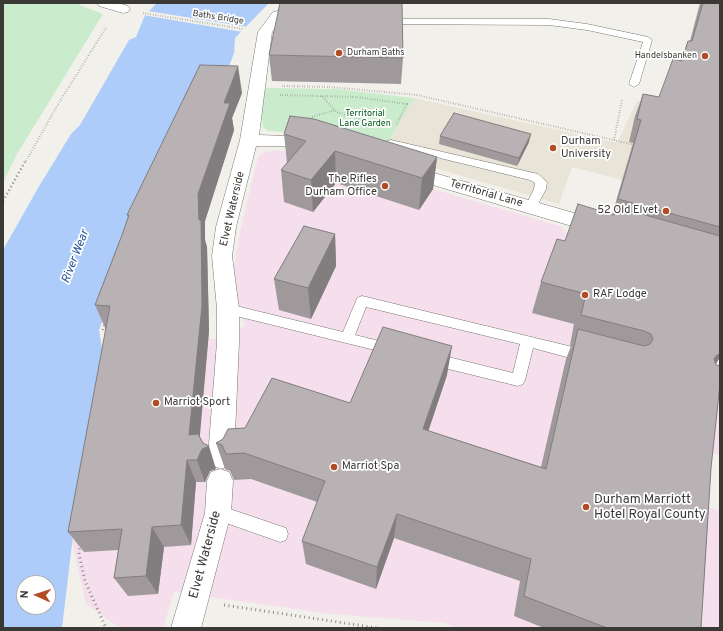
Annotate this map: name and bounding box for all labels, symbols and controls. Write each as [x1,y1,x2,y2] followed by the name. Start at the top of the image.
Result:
[192,9,244,27] street label: Baths Bridge
[334,48,344,58] marker: Durham Baths
[347,48,405,58] place label: Durham Baths
[635,51,697,61] place label: Handelsbanken
[700,51,710,61] marker: Handelsbanken
[339,109,391,130] park label: Territorial Lane Garden
[561,135,611,161] place label: Durham University
[548,143,558,153] marker: Durham University
[218,170,248,248] street label: Elvet Waterside
[305,173,377,199] place label: The Rifles Durham Office
[448,177,524,211] street label: Territorial Lane
[380,181,390,191] marker: The Rifles Durham Office
[597,204,658,218] place label: 52 Old Elvet
[661,206,671,216] marker: 52 Old Elvet
[59,228,93,286] water label: River Wear
[593,288,647,302] place label: RAF Lodge
[580,290,590,300] marker: RAF Lodge
[164,396,230,410] place label: Marriot Sport
[151,398,161,408] marker: Marriot Sport
[342,460,399,474] place label: Marriot Spa
[329,462,339,472] marker: Marriot Spa
[594,492,706,523] place label: Durham Marriott Hotel Royal County
[581,502,591,512] marker: Durham Marriott Hotel Royal County
[187,509,225,601] street label: Elvet Waterside
[16,575,56,615] north arrow
[18,590,32,599] text: N

